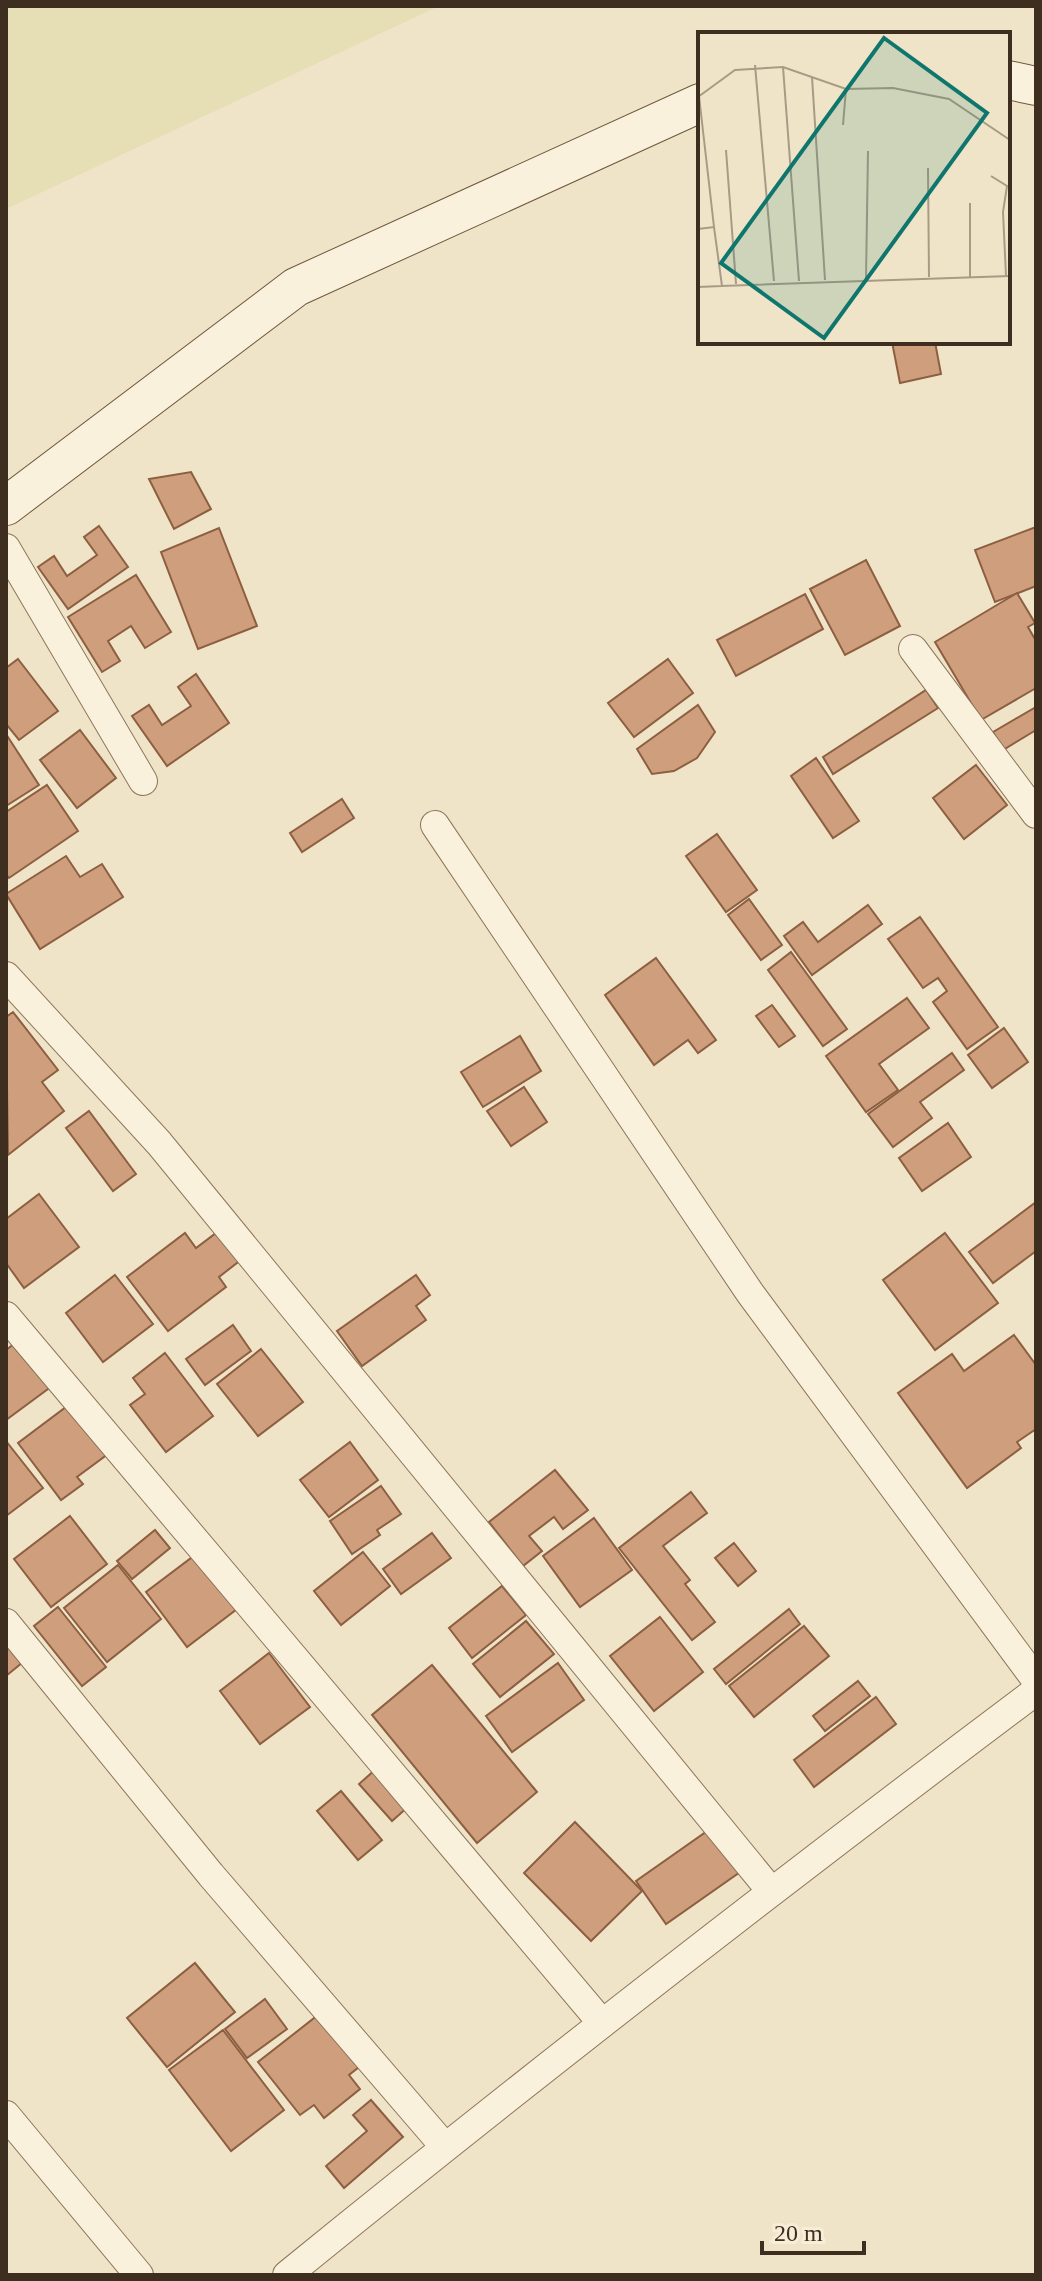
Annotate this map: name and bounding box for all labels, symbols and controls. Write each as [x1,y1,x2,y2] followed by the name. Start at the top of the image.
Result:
[698,32,1010,344] inset map
[762,2205,864,2255] scale bar
[774,2220,823,2246] text: 20 m

